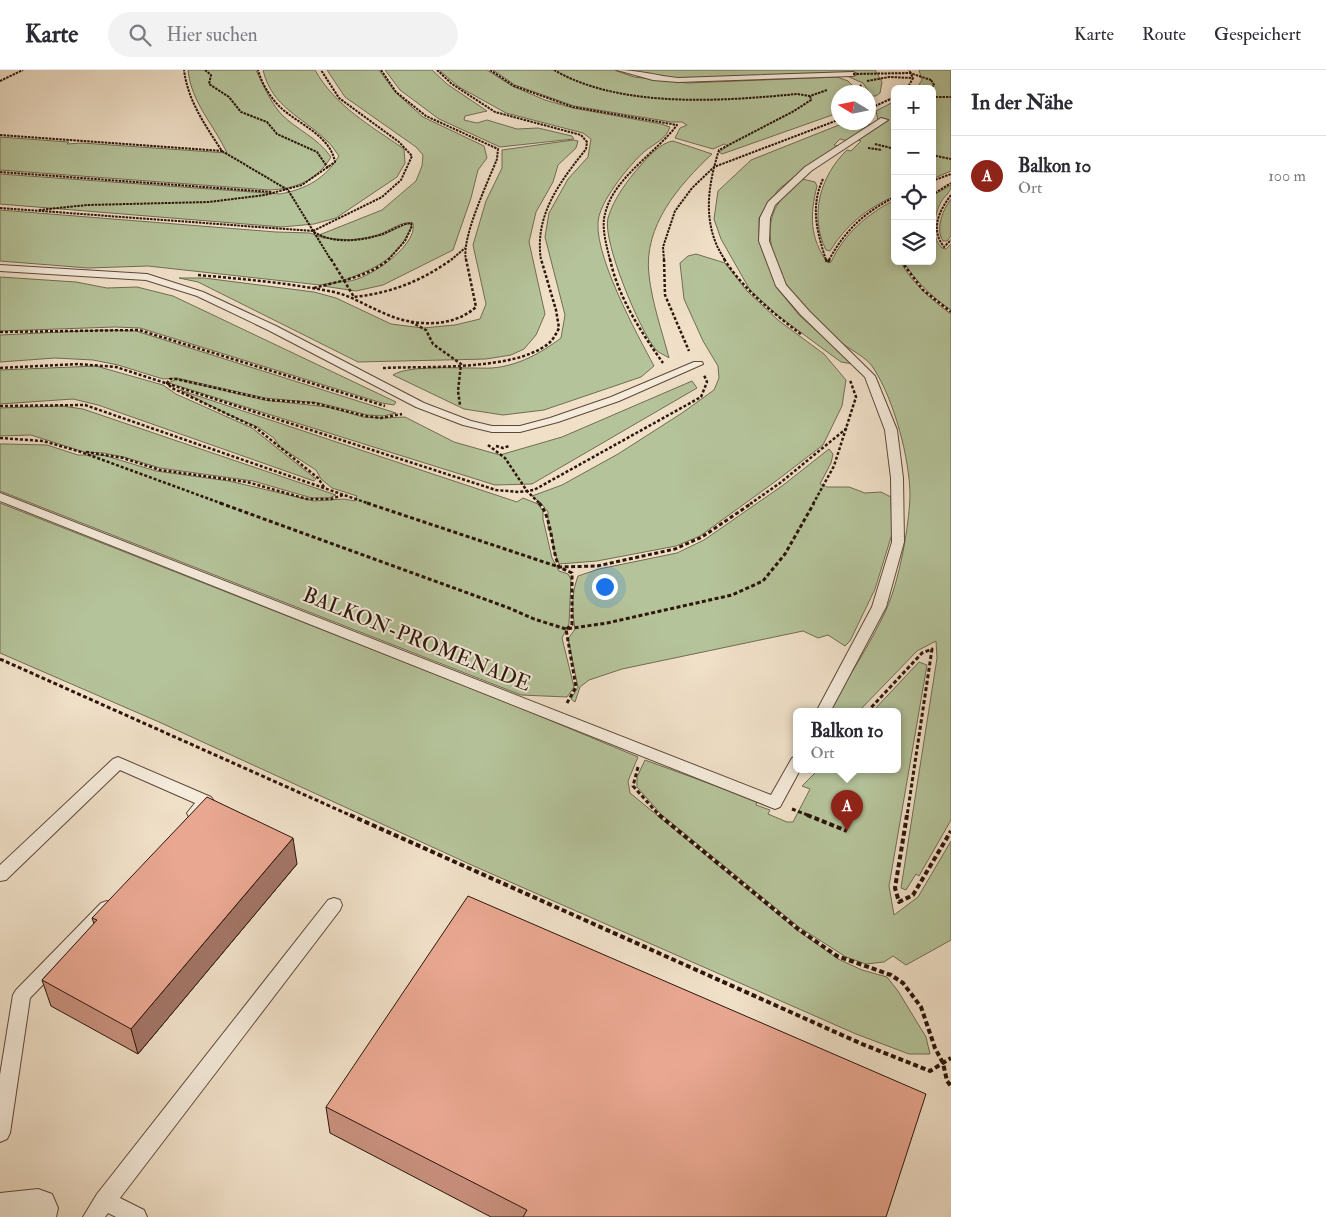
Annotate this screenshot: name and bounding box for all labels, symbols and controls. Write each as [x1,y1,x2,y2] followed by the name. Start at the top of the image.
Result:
[108,12,458,57] search box
[25,19,78,50] text: Karte
[126,21,154,49] icon: search
[166,23,258,47] text: Hier suchen
[1074,23,1114,46] text: Karte
[1142,23,1186,46] text: Route
[1214,23,1301,46] text: Gespeichert
[831,85,876,130] north arrow
[891,85,936,265] map controls
[891,85,936,130] button: +
[971,89,1073,116] text: In der Nähe
[891,130,936,175] button: −
[1018,154,1091,178] text: Balkon 10
[982,166,992,186] text: A
[1268,166,1306,186] text: 100 m
[891,175,936,220] button: locate
[1018,178,1042,198] text: Ort
[891,220,936,265] button: layers
[592,574,618,600] your location
[299,581,535,698] street label: BALKON-PROMENADE
[793,708,901,773] popup
[810,719,884,743] text: Balkon 10
[810,743,835,763] text: Ort
[831,790,863,831] pin: A

